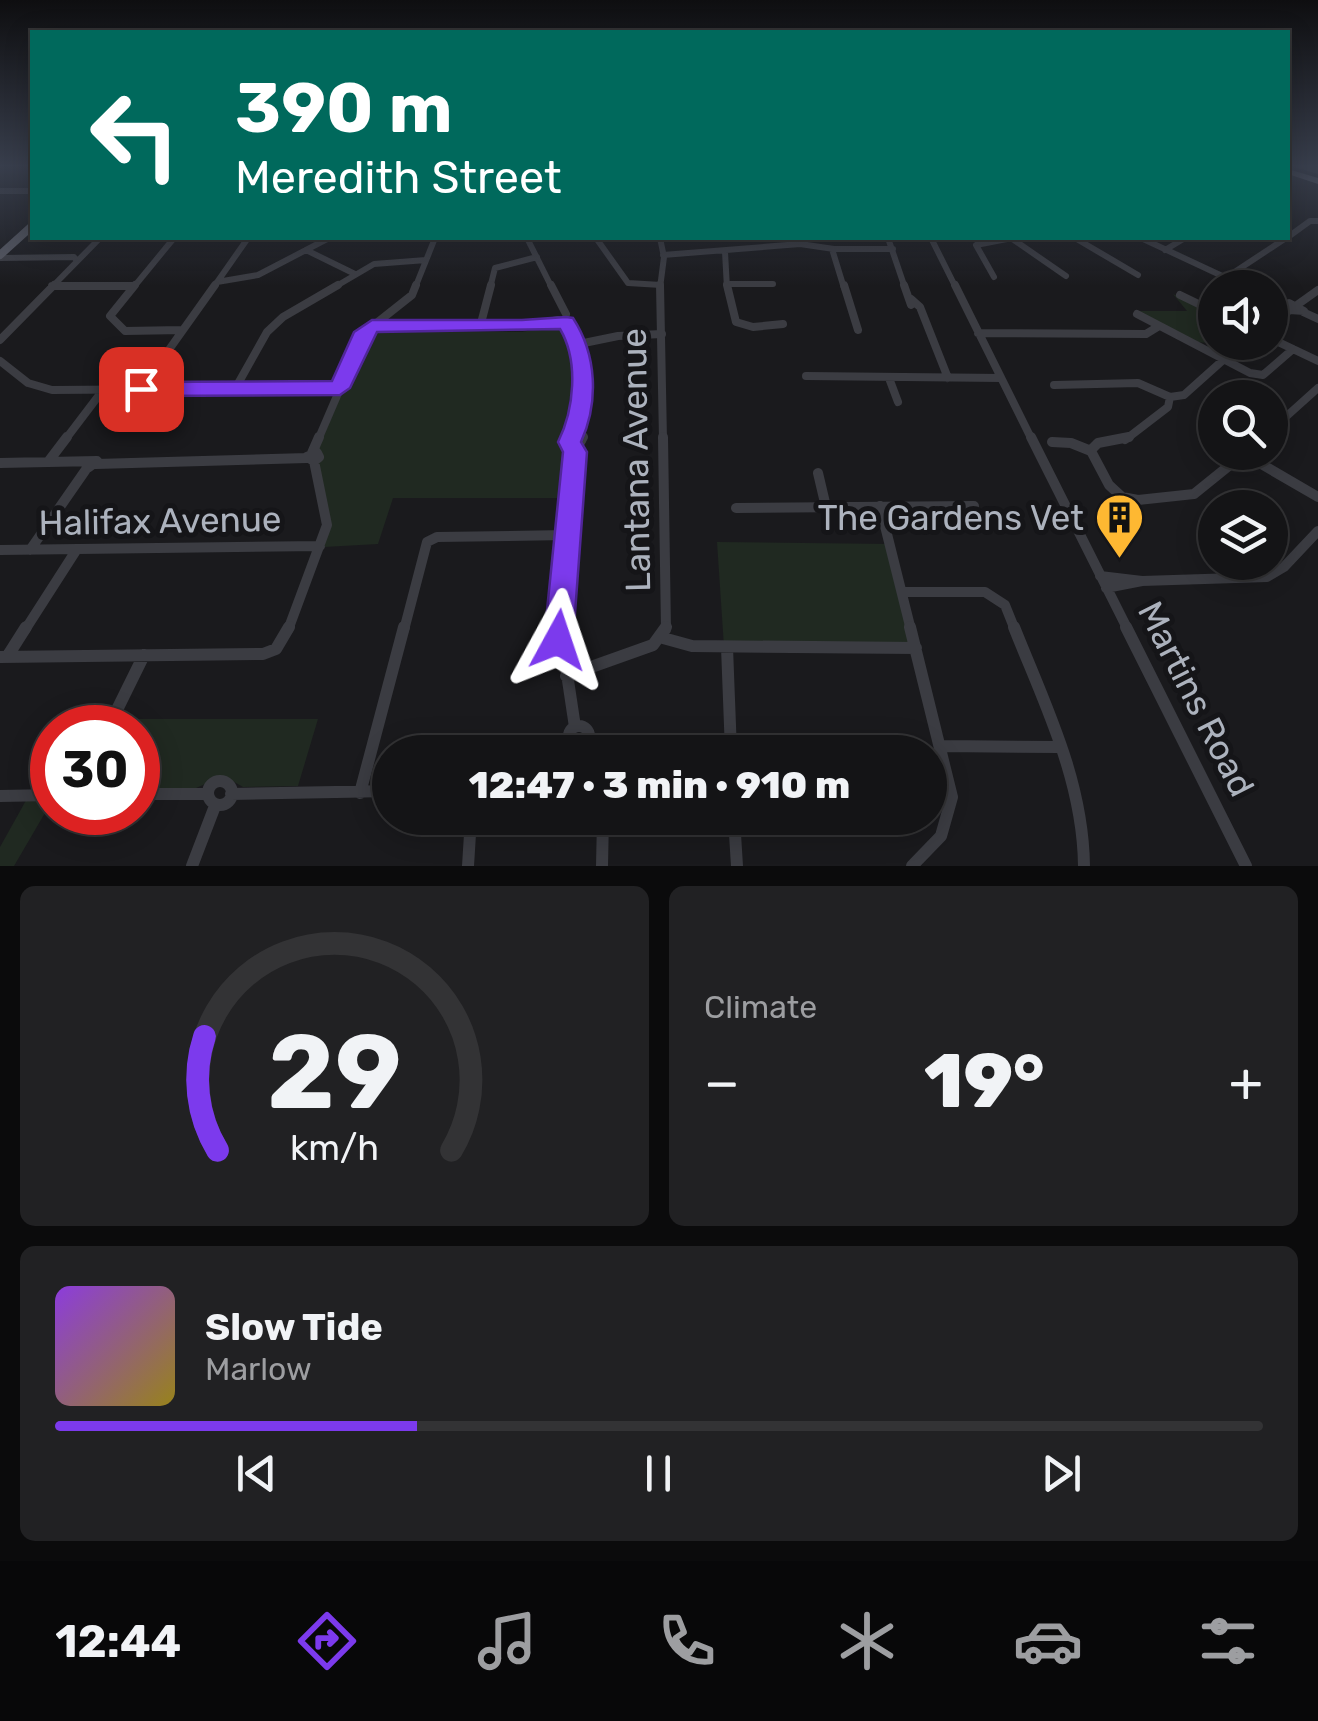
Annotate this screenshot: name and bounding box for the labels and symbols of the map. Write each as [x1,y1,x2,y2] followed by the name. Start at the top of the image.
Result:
[613,328,659,592] street label: Lantana Avenue
[99,347,184,432] pin
[1093,492,1145,560] building icon: The Gardens Vet
[817,497,1084,539] place label: The Gardens Vet
[38,498,282,544] street label: Halifax Avenue
[506,588,610,692] position arrow
[1129,595,1263,803] street label: Martins Road
[30,705,160,835] speed limit sign: 30

